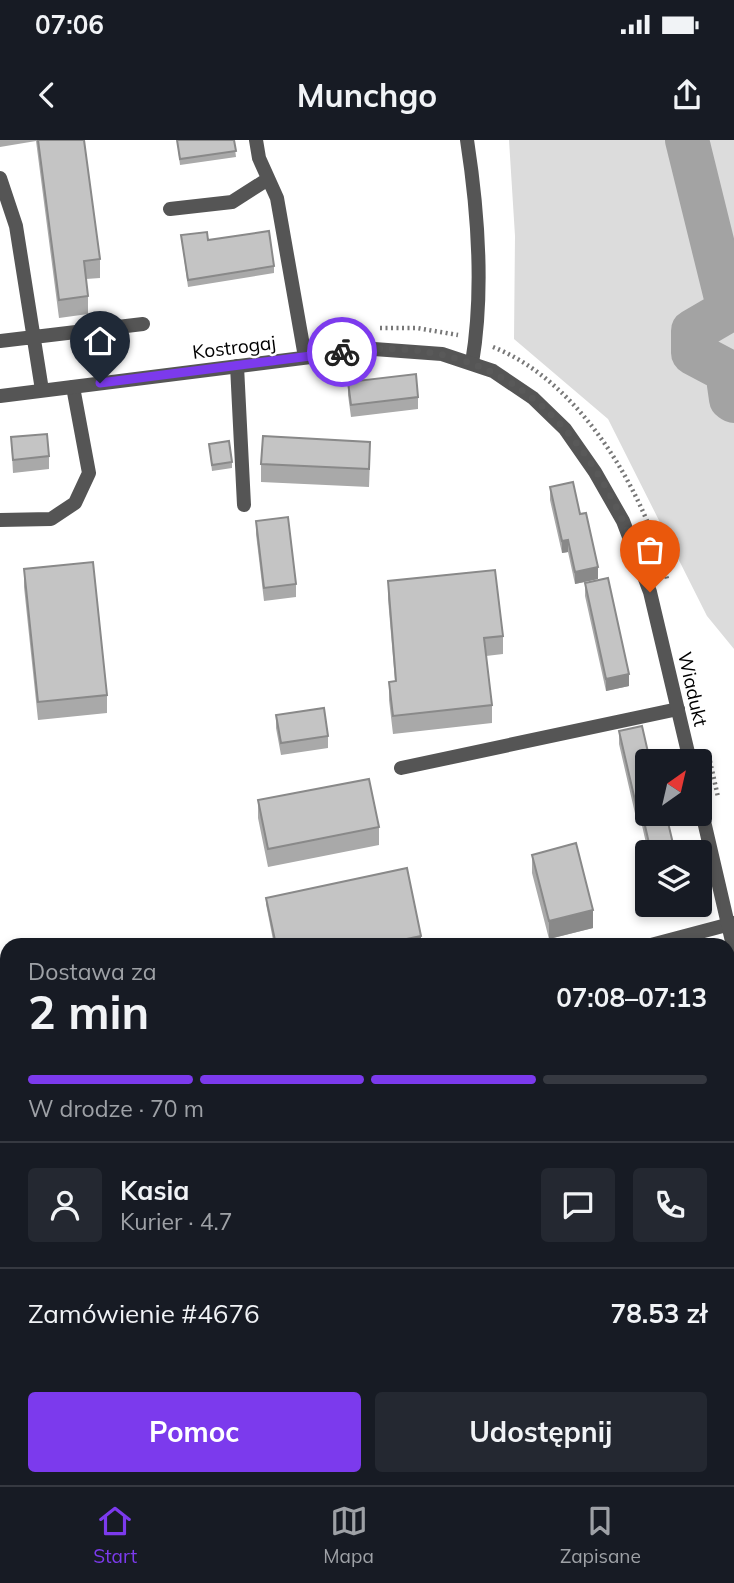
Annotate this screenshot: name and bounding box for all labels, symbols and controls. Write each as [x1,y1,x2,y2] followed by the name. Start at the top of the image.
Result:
[35,8,104,41] text: 07:06
[297,75,437,115] text: Munchgo
[28,76,66,114] icon: back
[668,76,706,114] icon: share
[70,311,130,383] pin
[307,317,377,387] courier
[81,322,119,360] icon: home
[191,330,277,364] street label: Kostrogaj
[323,333,361,371] icon: bike
[620,520,680,592] pin
[631,531,669,569] icon: bag
[673,649,713,729] street label: Wiadukt
[635,749,712,826] north arrow
[635,749,712,917] map controls
[635,840,712,917] button: layers
[28,957,157,986] text: Dostawa za
[556,981,707,1014] text: 07:08–07:13
[28,983,149,1041] text: 2 min
[28,1094,204,1123] text: W drodze · 70 m
[28,1168,102,1242] button: person
[541,1168,615,1242] button: chat
[633,1168,707,1242] button: phone
[120,1174,189,1207] text: Kasia
[120,1207,232,1236] text: Kurier · 4.7
[28,1297,260,1330] text: Zamówienie #4676
[611,1297,707,1330] text: 78.53 zł
[28,1392,361,1472] button: Pomoc
[375,1392,707,1472] button: Udostępnij
[93,1502,137,1568] tab: Start
[323,1502,374,1568] tab: Mapa
[560,1502,641,1568] tab: Zapisane

